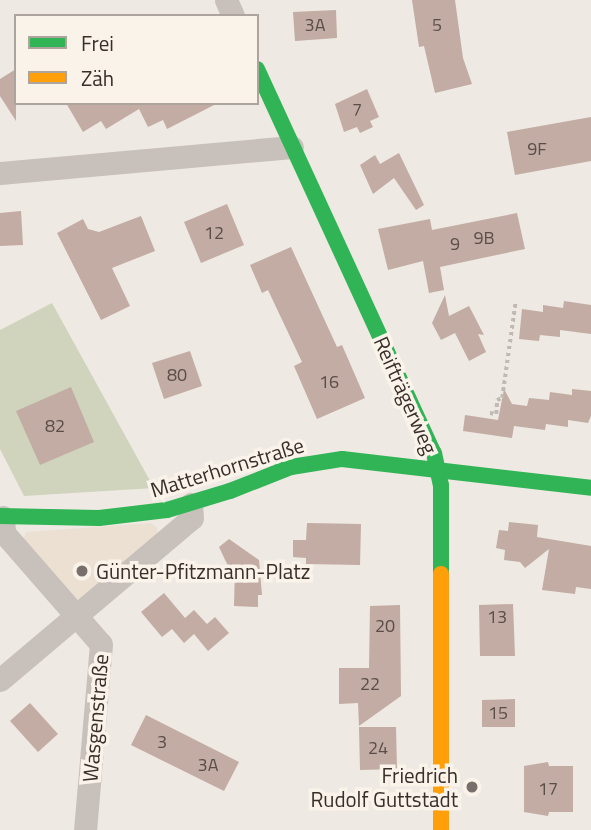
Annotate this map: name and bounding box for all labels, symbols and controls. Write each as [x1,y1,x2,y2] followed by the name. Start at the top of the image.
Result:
[14,14,259,105] legend
[305,14,325,36] house number: 3A
[432,14,442,36] house number: 5
[81,27,114,59] text: Frei
[81,62,114,94] text: Zäh
[352,99,362,121] house number: 7
[527,138,547,160] house number: 9F
[204,222,224,244] house number: 12
[473,227,495,249] house number: 9B
[450,233,460,255] house number: 9
[369,332,443,458] street label: Reifträgerweg
[167,364,187,386] house number: 80
[319,371,339,393] house number: 16
[45,415,65,437] house number: 82
[147,432,307,502] street label: Matterhornstraße
[96,558,310,584] place label: Günter-Pfitzmann-Platz
[74,563,90,579] marker: Günter-Pfitzmann-Platz
[487,606,507,628] house number: 13
[375,615,395,637] house number: 20
[77,653,113,783] street label: Wasgenstraße
[360,673,380,695] house number: 22
[488,702,508,724] house number: 15
[157,731,167,753] house number: 3
[368,737,388,759] house number: 24
[198,754,218,776] house number: 3A
[310,762,458,812] place label: Friedrich Rudolf Guttstadt
[538,778,558,800] house number: 17
[464,779,480,795] marker: Friedrich Rudolf Guttstadt

